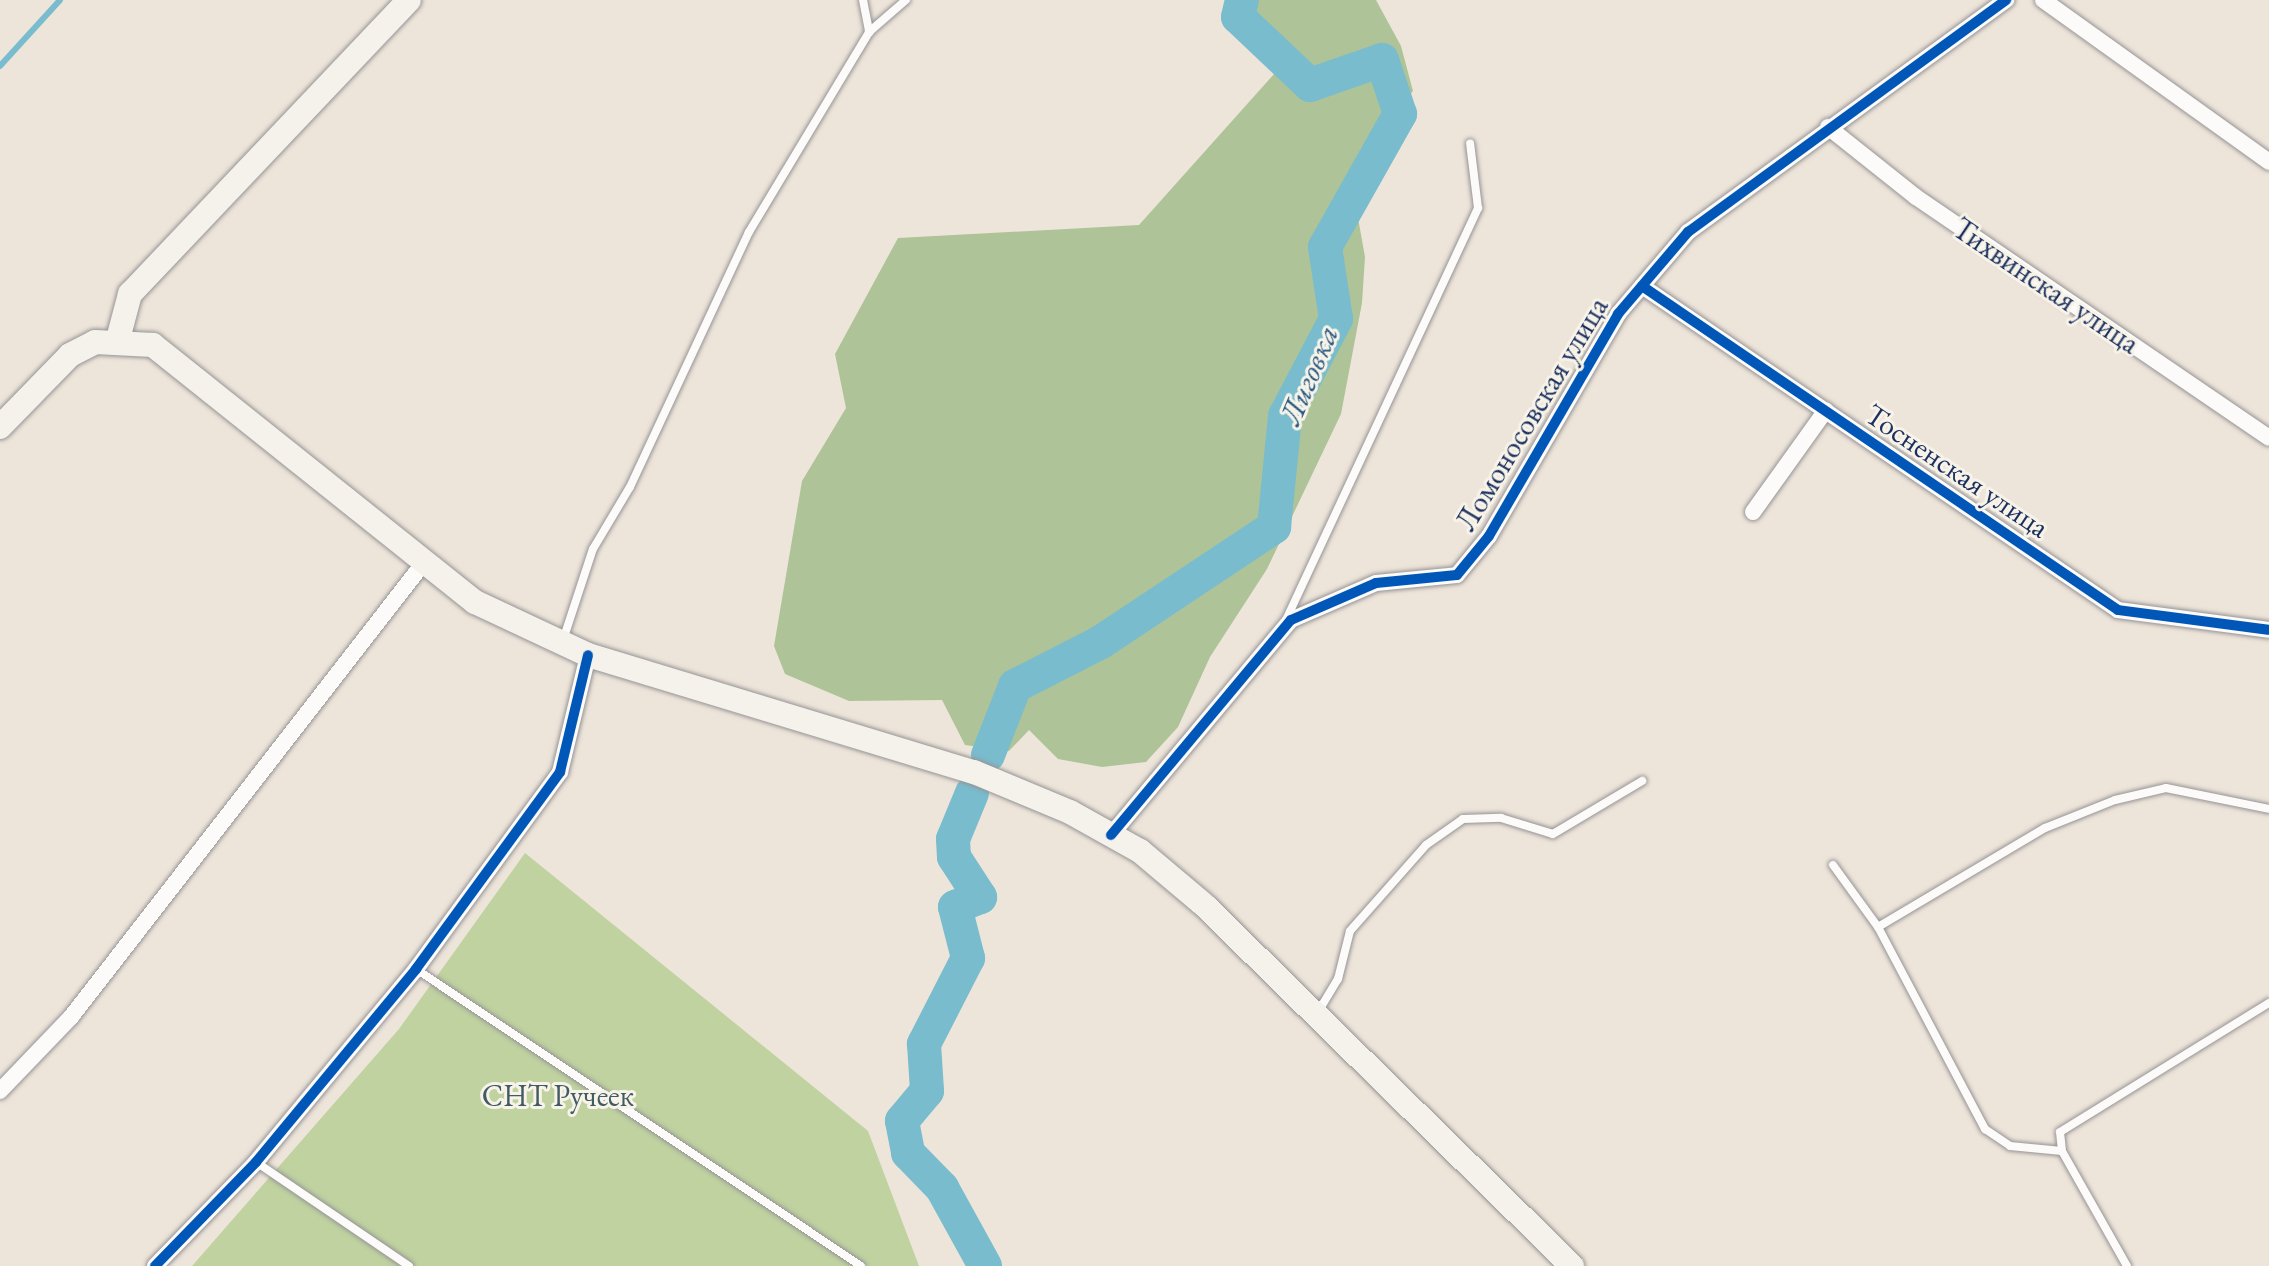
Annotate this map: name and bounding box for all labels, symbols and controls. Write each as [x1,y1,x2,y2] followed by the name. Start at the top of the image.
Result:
[1946,210,2146,362] street label: Тихвинская улица
[1448,291,1616,537] street label: Ломоносовская улица
[1271,320,1347,430] water label: Лиговка
[1858,396,2056,546] street label: Тосненская улица
[482,1078,634,1114] park label: СНТ Ручеек

